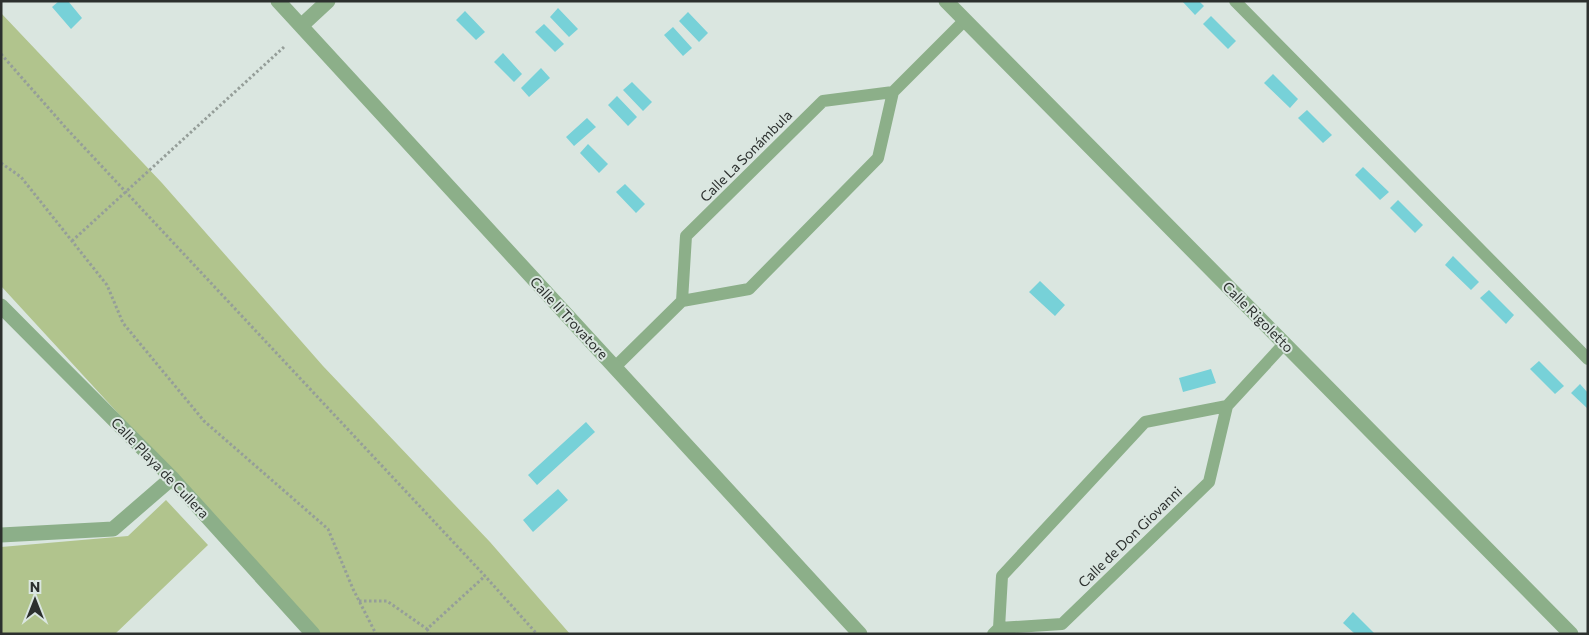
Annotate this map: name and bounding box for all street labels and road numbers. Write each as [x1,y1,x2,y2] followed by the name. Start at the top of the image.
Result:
[696,106,795,205] street label: Calle La Sonámbula
[527,273,612,362] street label: Calle Il Trovatore
[1219,278,1297,356] street label: Calle Rigoletto
[108,414,213,522] street label: Calle Playa de Cullera
[1074,483,1185,591] street label: Calle de Don Giovanni

